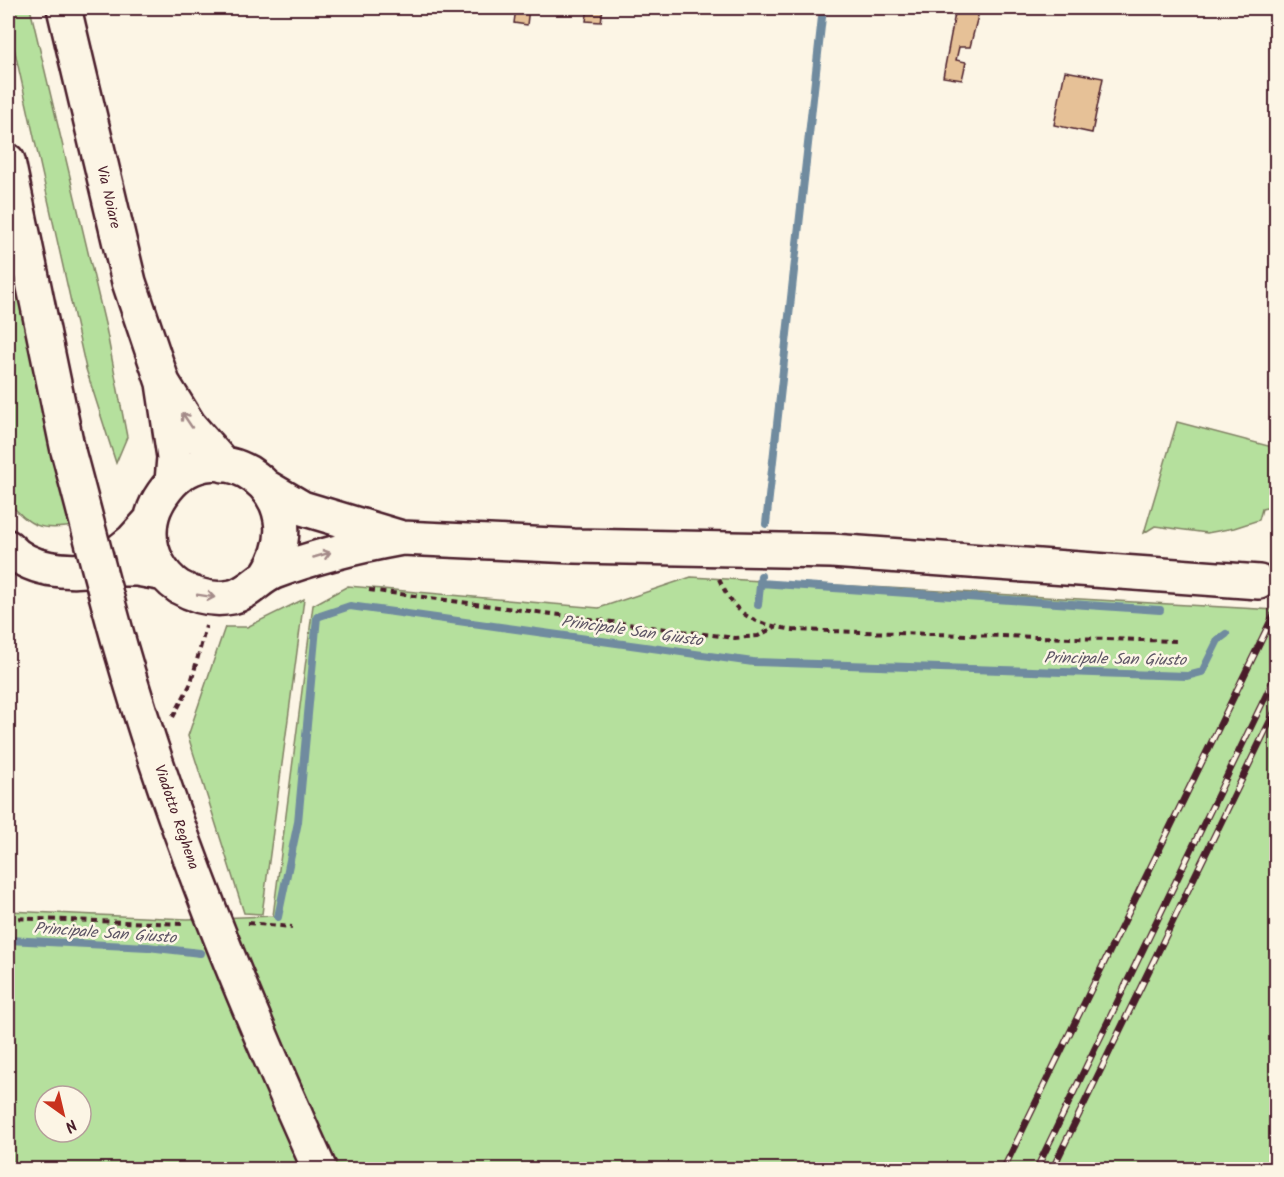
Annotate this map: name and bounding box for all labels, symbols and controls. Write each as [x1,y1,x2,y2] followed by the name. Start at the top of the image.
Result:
[89,163,127,231] street label: Via Noiare
[180,412,193,429] one-way arrow
[312,549,331,560] one-way arrow
[196,591,216,602] one-way arrow
[560,609,706,654] water label: Principale San Giusto
[1044,646,1188,673] water label: Principale San Giusto
[147,762,205,873] street label: Viadotto Reghena
[33,916,179,951] water label: Principale San Giusto
[33,1084,93,1144] north arrow
[59,1112,82,1138] text: N

